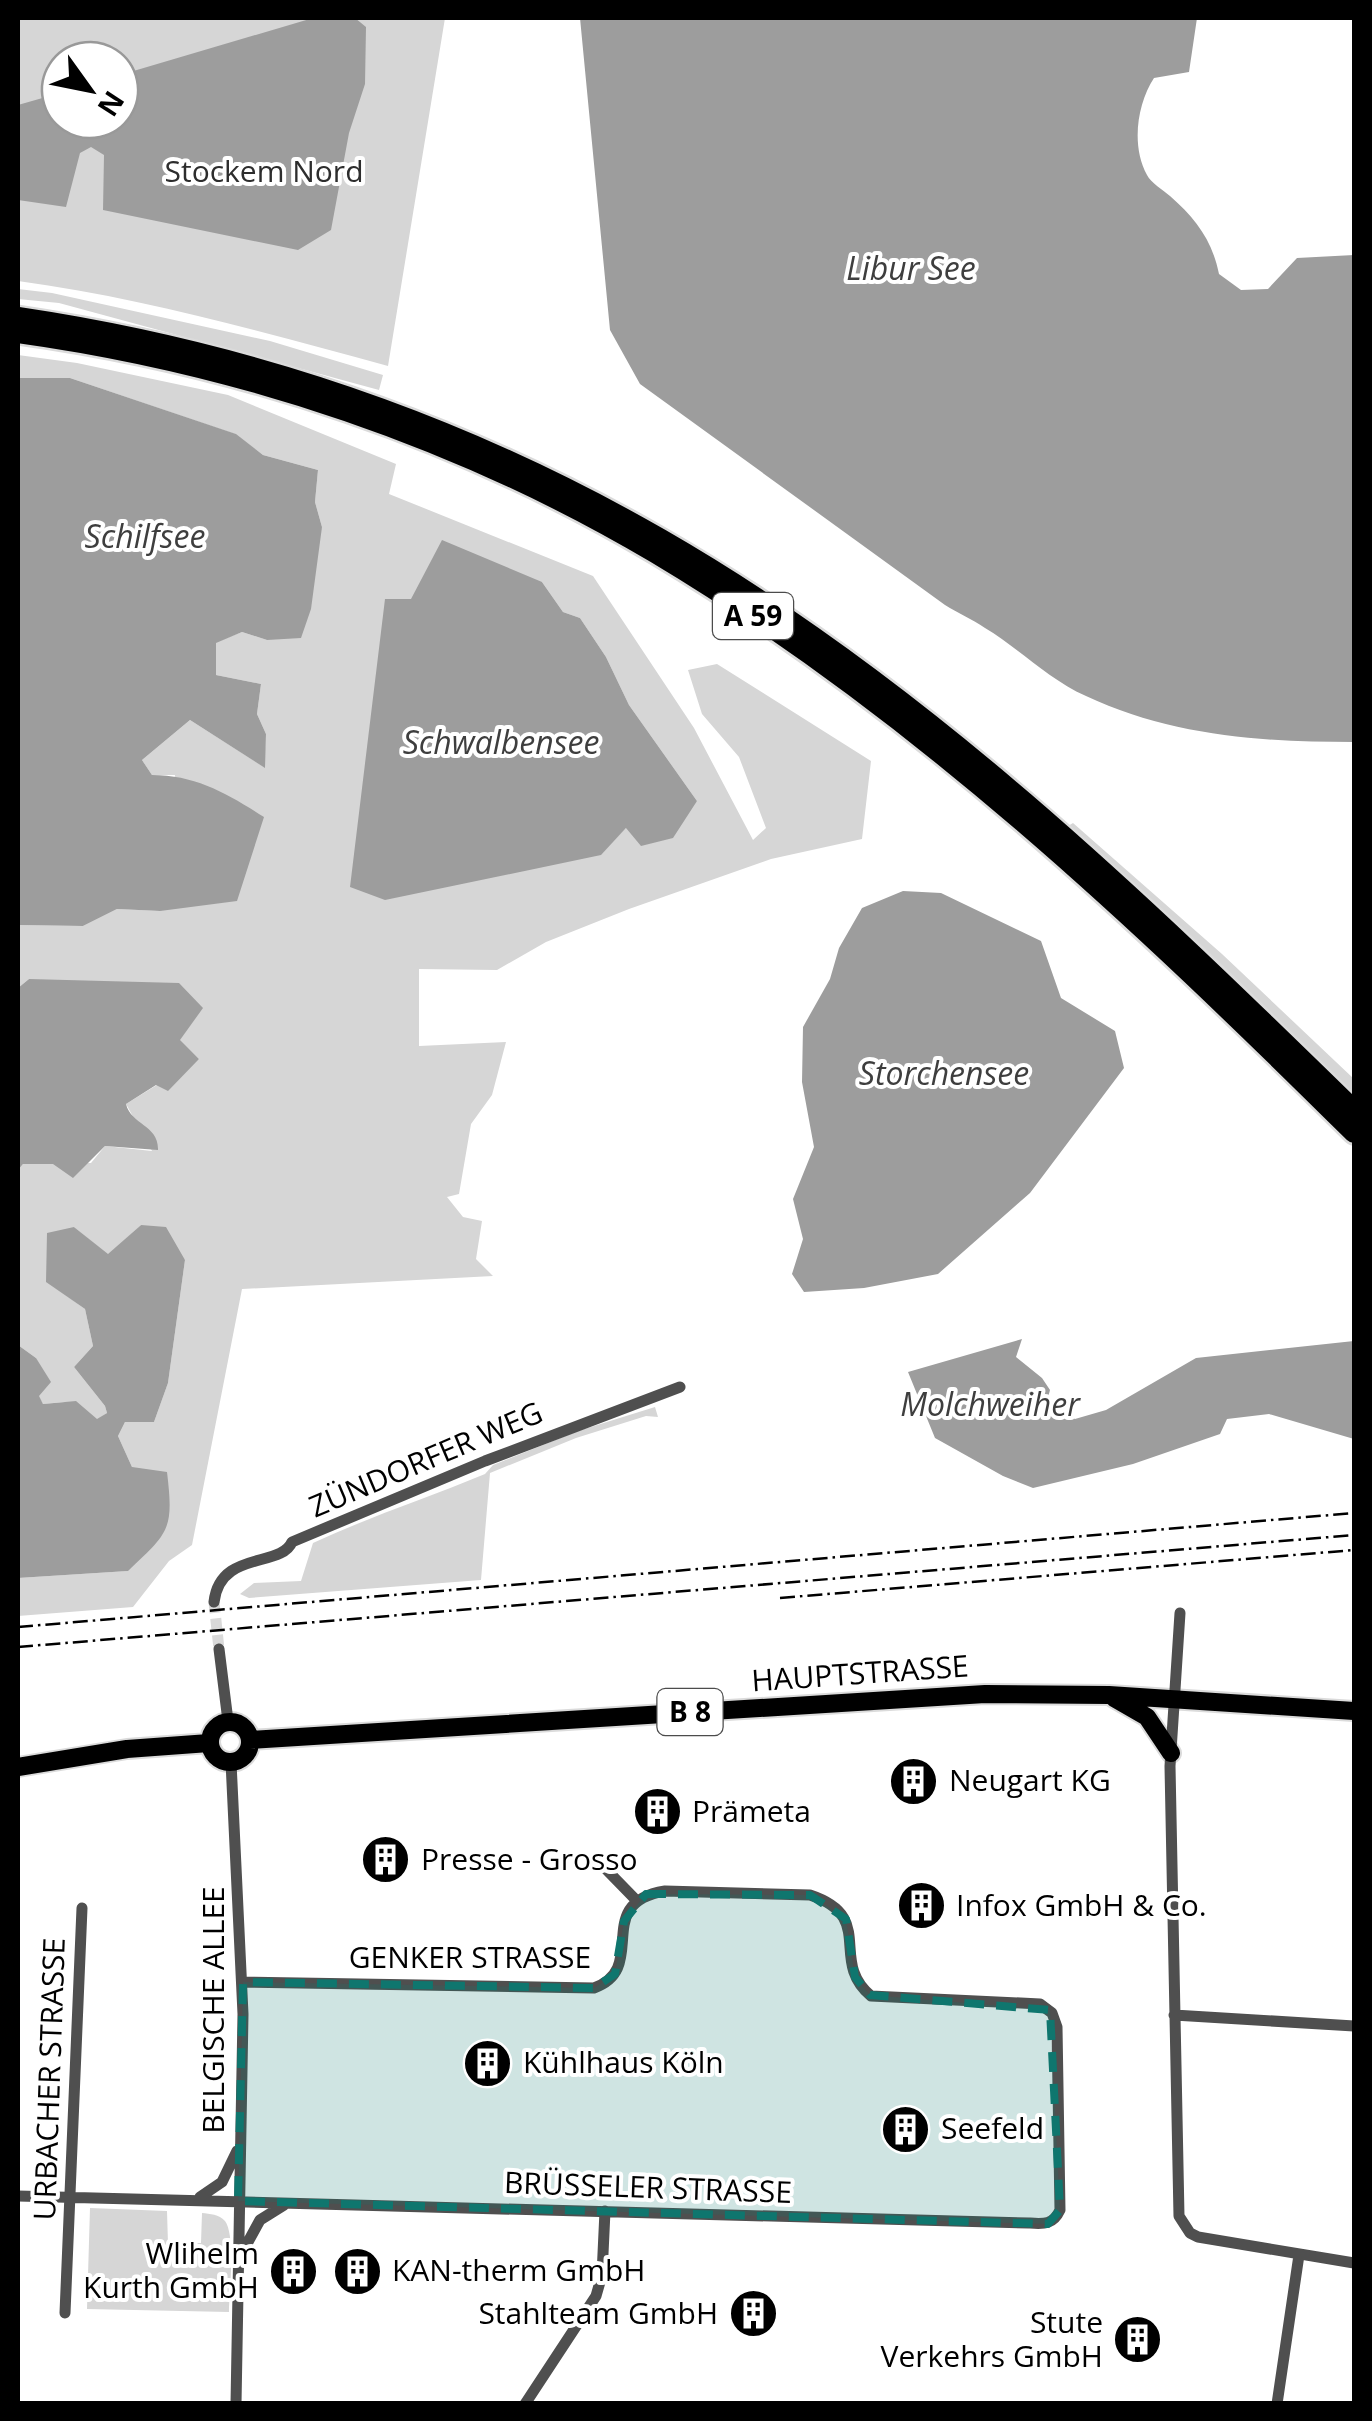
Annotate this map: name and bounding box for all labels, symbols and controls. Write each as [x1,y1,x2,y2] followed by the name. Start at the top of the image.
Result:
[40,40,140,140] north arrow
[90,84,134,124] text: N
[165,150,363,191] park label: Stockem Nord
[846,246,976,289] water label: Libur See
[85,514,205,557] water label: Schilfsee
[713,593,793,639] road number: A 59
[403,720,599,763] water label: Schwalbensee
[859,1051,1029,1094] water label: Storchensee
[900,1382,1081,1425] water label: Molchweiher
[302,1391,548,1526] street label: ZÜNDORFER WEG
[750,1644,970,1701] street label: HAUPTSTRASSE
[658,1689,722,1735] road number: B 8
[888,1755,940,1807] building icon: Neugart KG
[949,1759,1111,1800] place label: Neugart KG
[631,1786,683,1838] building icon: Prämeta
[692,1790,811,1831] place label: Prämeta
[360,1834,412,1886] building icon: Presse - Grosso
[421,1838,638,1879] place label: Presse - Grosso
[895,1880,947,1932] building icon: Infox GmbH & Co.
[956,1884,1207,1925] place label: Infox GmbH & Co.
[192,1886,233,2134] street label: BELGISCHE ALLEE
[349,1936,591,1977] street label: GENKER STRASSE
[23,1937,74,2221] street label: URBACHER STRASSE
[462,2037,514,2089] building icon: Kühlhaus Köln
[523,2041,724,2082] place label: Kühlhaus Köln
[880,2103,932,2155] building icon: Seefeld
[941,2107,1044,2148] place label: Seefeld
[503,2161,793,2212] street label: BRÜSSELER STRASSE
[83,2232,259,2307] place label: Wlihelm Kurth GmbH
[268,2245,320,2297] building icon: Wlihelm Kurth GmbH
[331,2245,383,2297] building icon: KAN-therm GmbH
[392,2249,645,2290] place label: KAN-therm GmbH
[727,2288,779,2340] building icon: Stahlteam GmbH
[478,2292,718,2333] place label: Stahlteam GmbH
[881,2301,1103,2376] place label: Stute Verkehrs GmbH
[1112,2314,1164,2366] building icon: Stute Verkehrs GmbH

